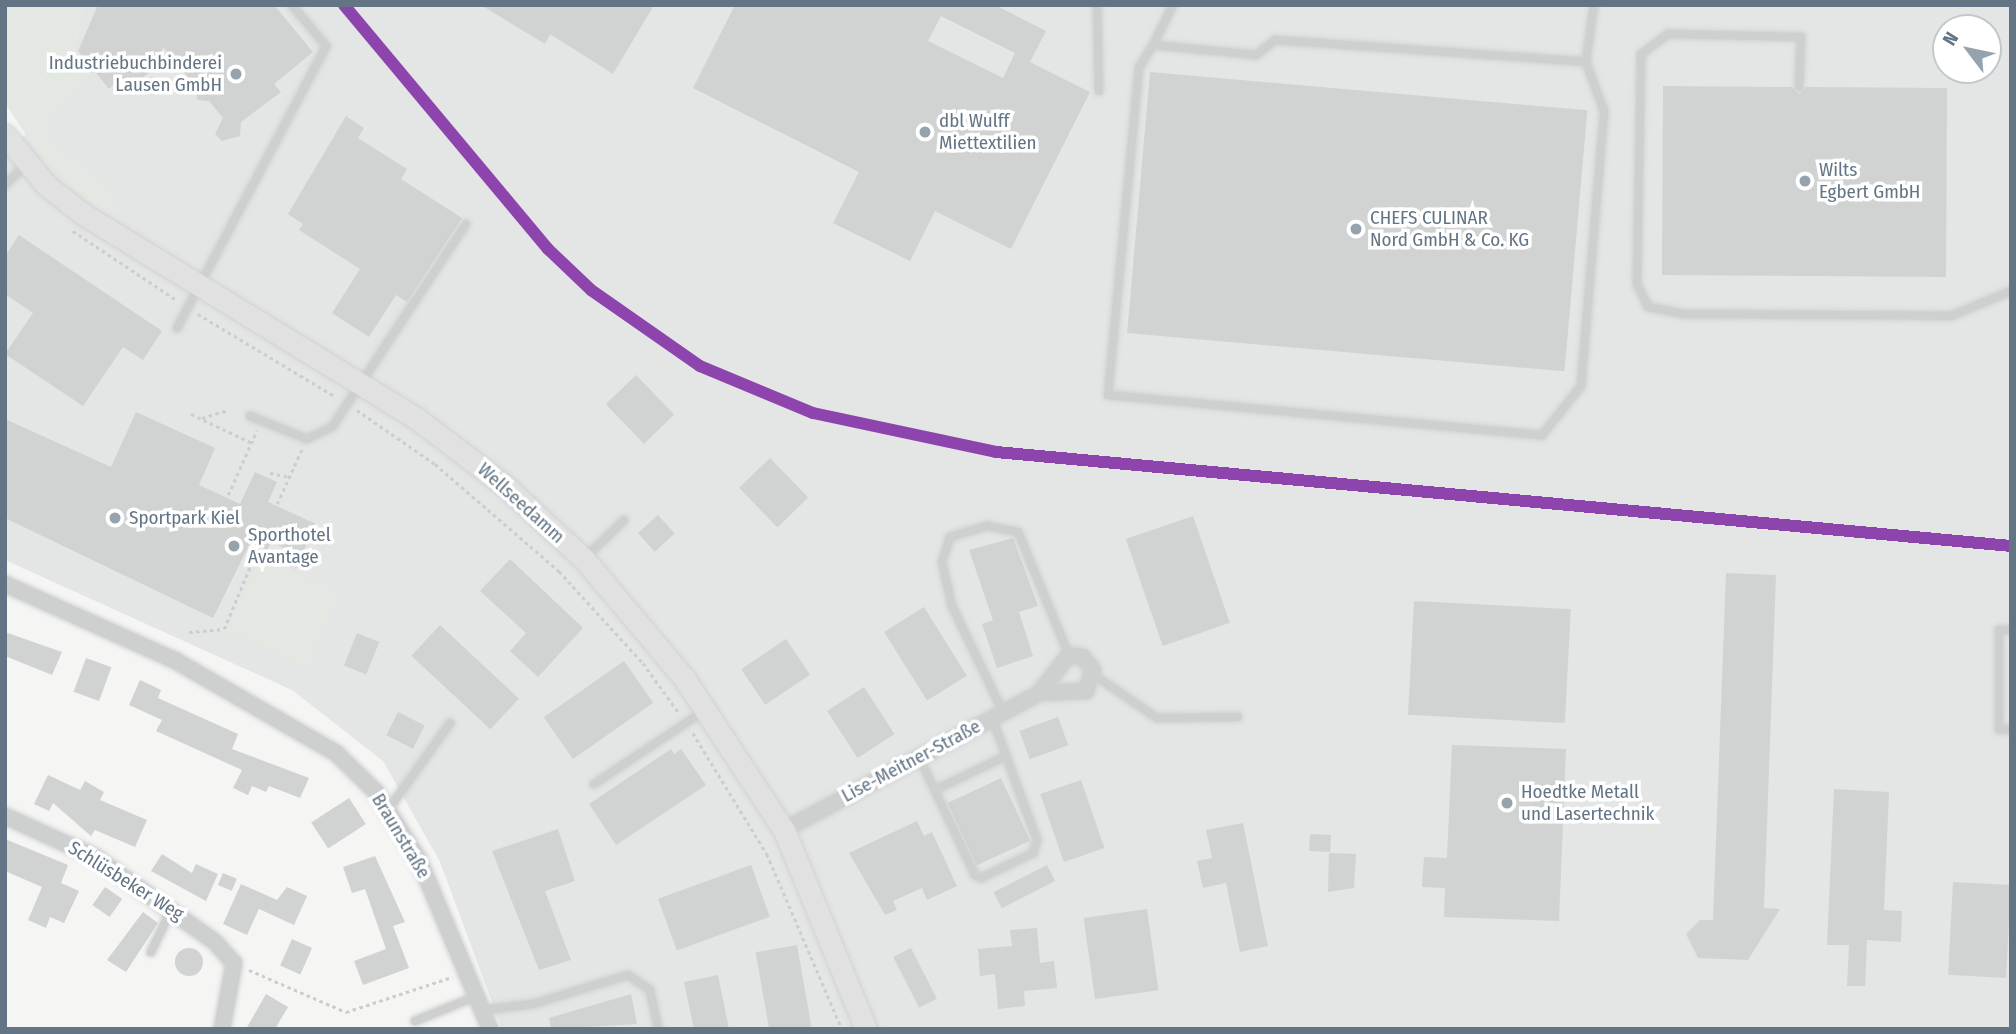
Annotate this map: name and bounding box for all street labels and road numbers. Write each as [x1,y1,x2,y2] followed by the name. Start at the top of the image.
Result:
[473,458,569,548] street label: Wellseedamm
[838,715,984,807] street label: Lise-Meitner-Straße
[367,789,435,883] street label: Braunstraße
[64,836,188,926] street label: Schlüsbeker Weg

